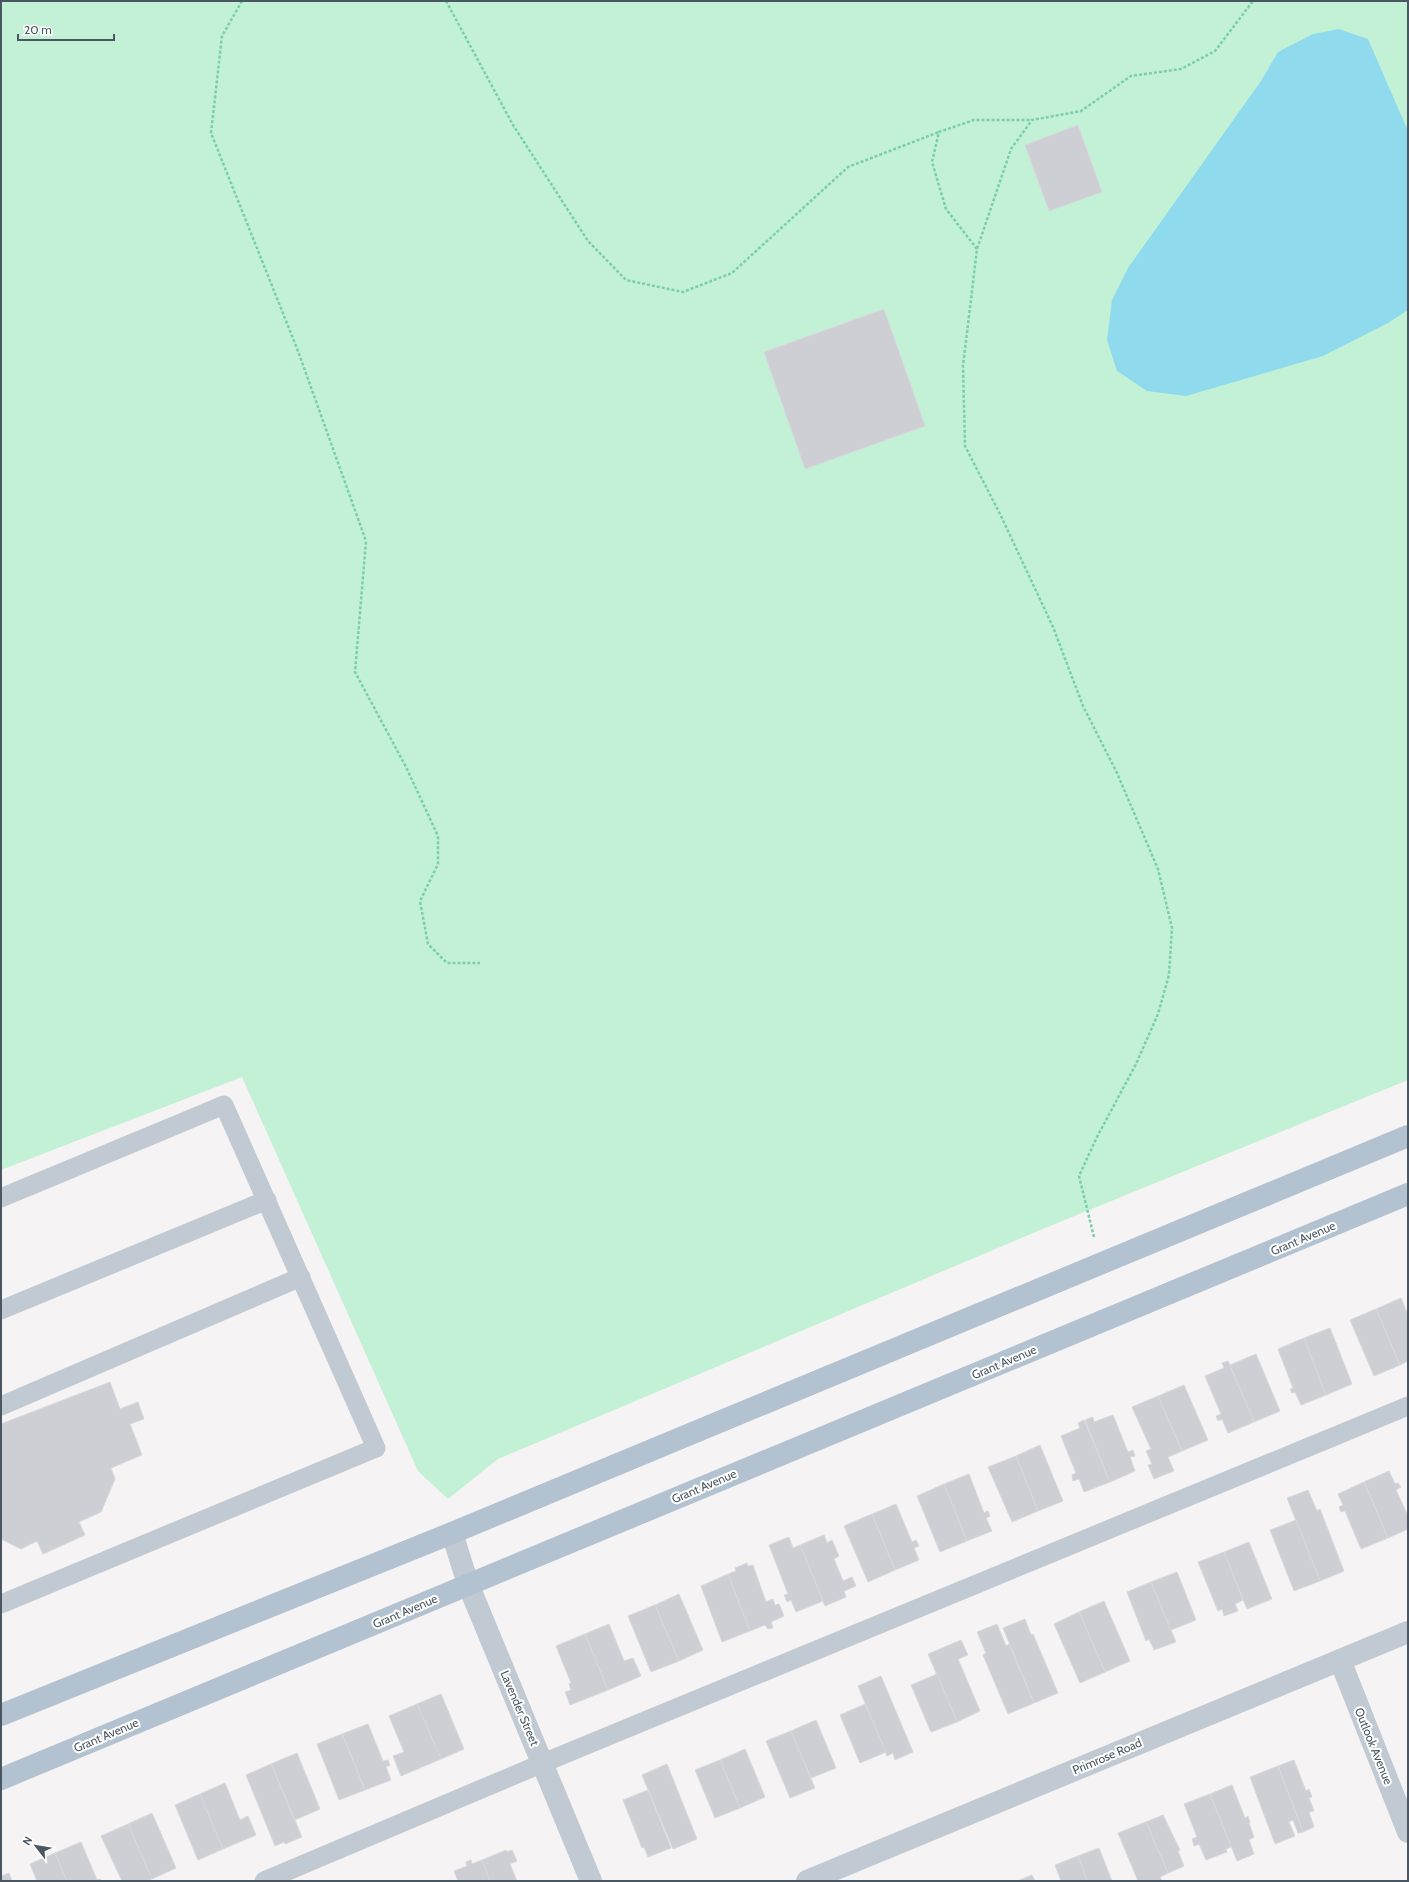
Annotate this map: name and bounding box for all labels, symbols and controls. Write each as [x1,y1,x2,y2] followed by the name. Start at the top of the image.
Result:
[18,16,114,42] scale bar
[24,22,52,37] text: 20 m
[1268,1218,1338,1258] street label: Grant Avenue
[969,1342,1039,1382] street label: Grant Avenue
[669,1466,739,1506] street label: Grant Avenue
[370,1591,440,1631] street label: Grant Avenue
[497,1668,543,1748] street label: Lavender Street
[1352,1705,1396,1787] street label: Outlook Avenue
[71,1715,141,1755] street label: Grant Avenue
[1070,1735,1144,1777] street label: Primrose Road
[16,1826,56,1866] north arrow
[19,1834,35,1848] text: N

